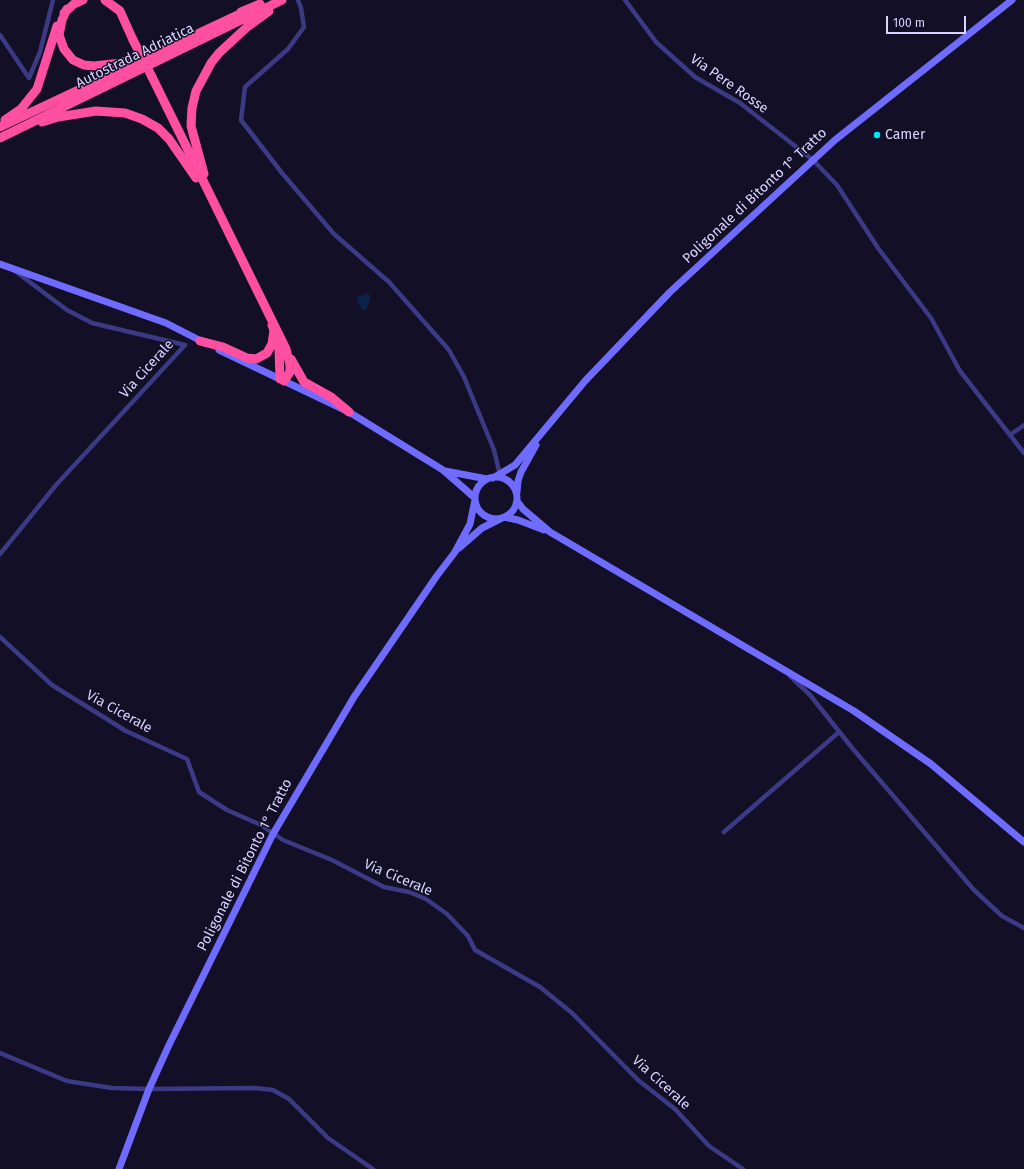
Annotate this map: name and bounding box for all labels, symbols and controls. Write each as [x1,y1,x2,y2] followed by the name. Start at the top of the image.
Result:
[888,8,968,34] scale bar
[893,16,925,30] text: 100 m
[73,20,197,92] street label: Autostrada Adriatica
[687,51,771,117] street label: Via Pere Rosse
[679,125,831,267] street label: Poligonale di Bitonto 1° Tratto
[885,127,925,143] place label: Camer
[872,130,882,140] marker: Camer
[116,336,178,402] street label: Via Cicerale
[83,687,155,737] street label: Via Cicerale
[194,776,296,954] street label: Poligonale di Bitonto 1° Tratto
[361,856,435,900] street label: Via Cicerale
[628,1052,694,1114] street label: Via Cicerale

